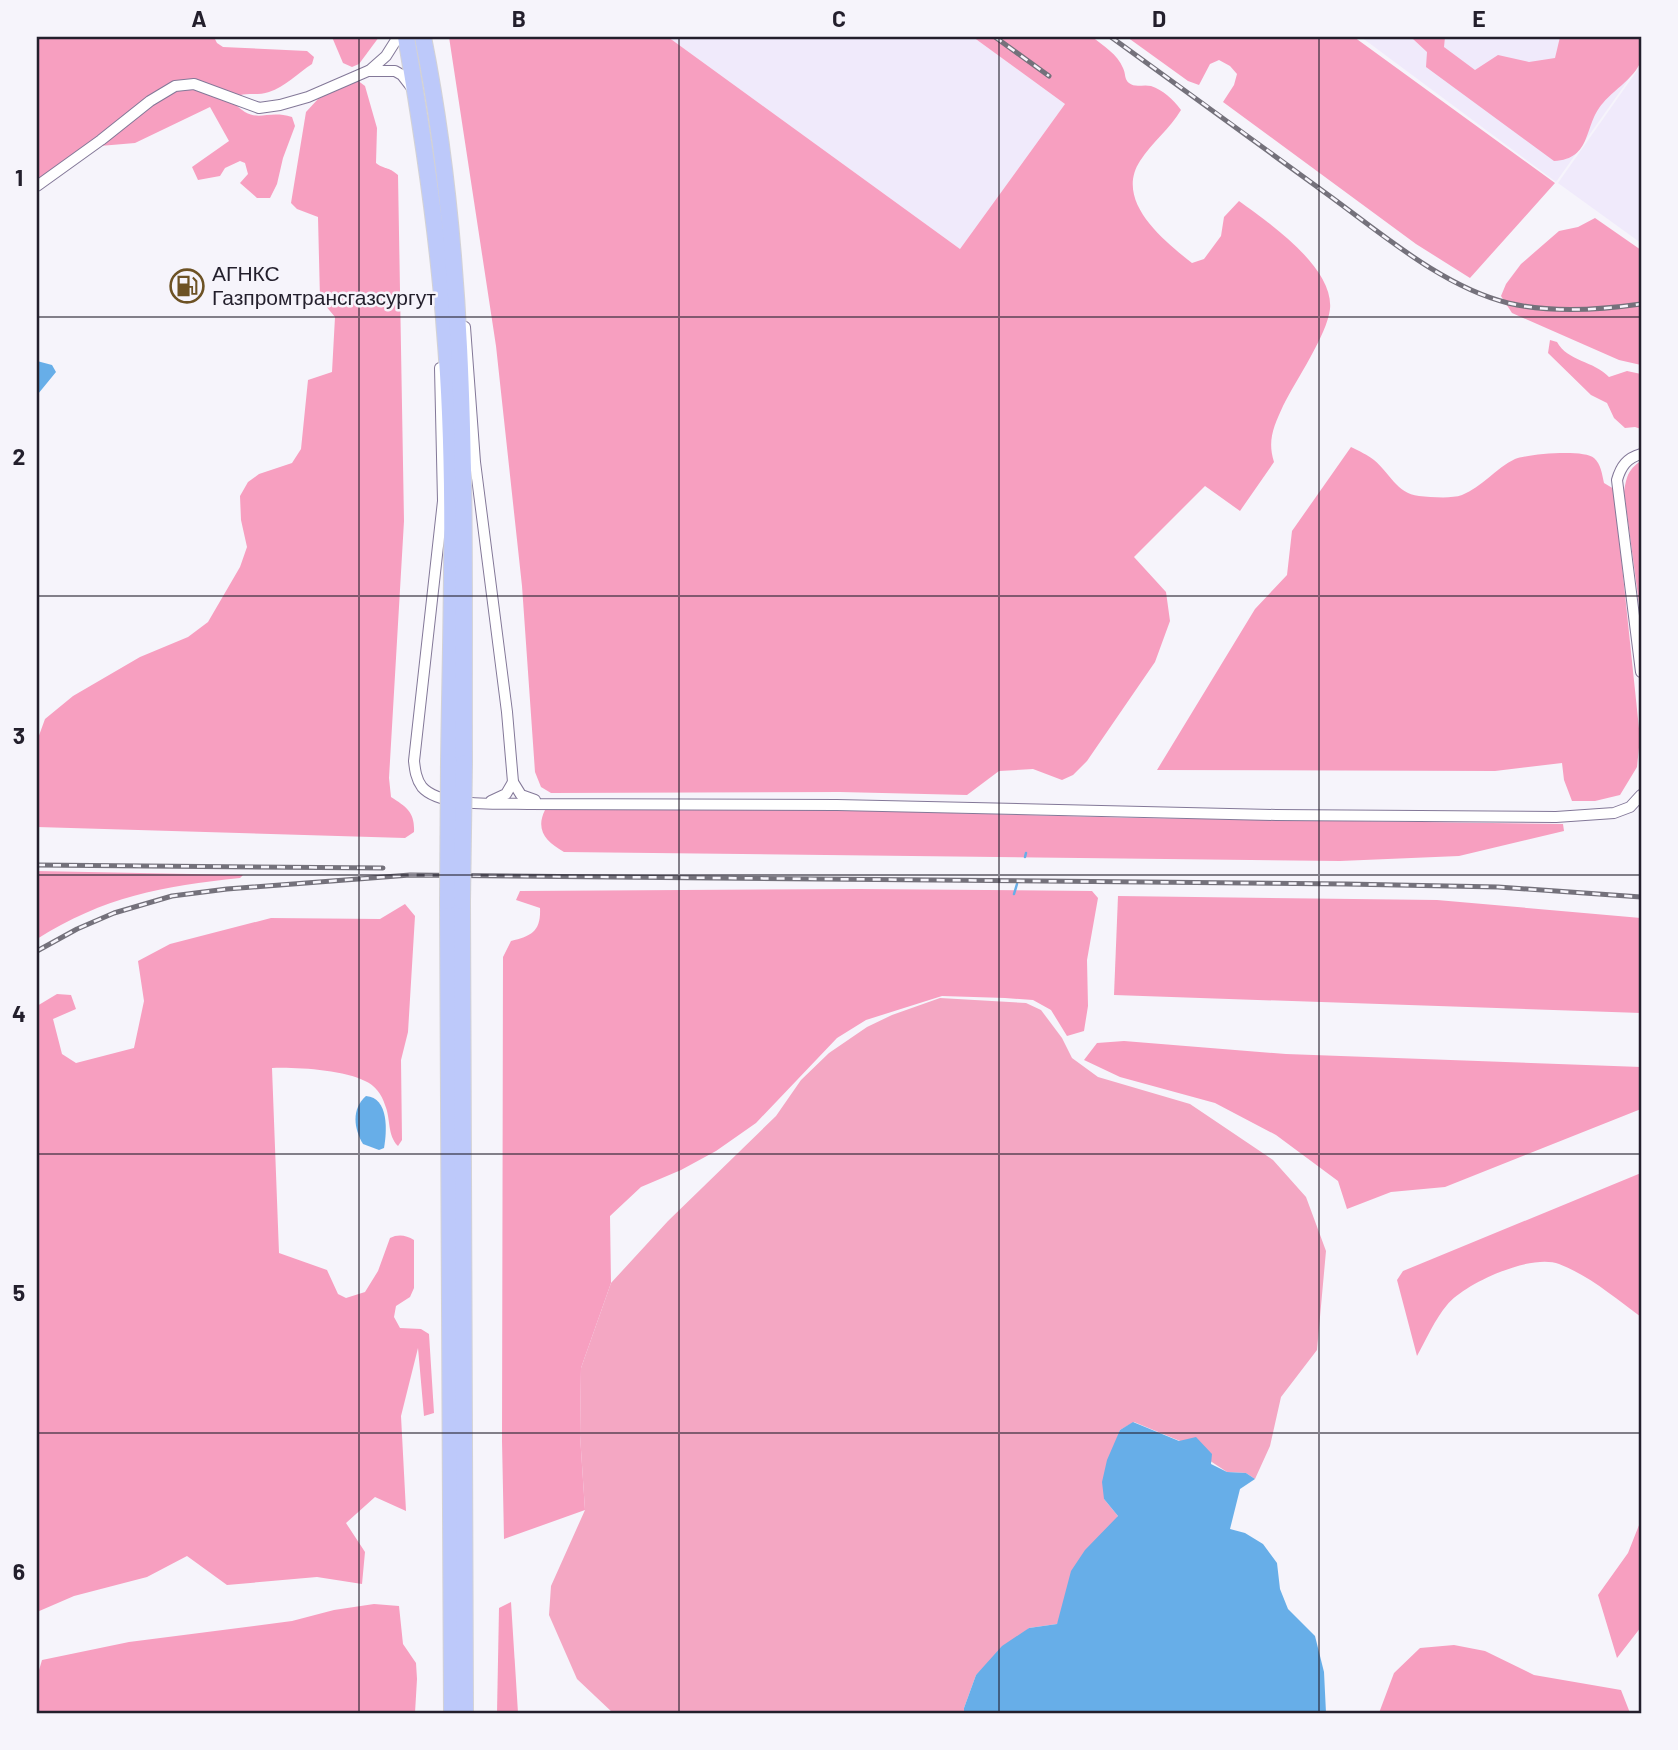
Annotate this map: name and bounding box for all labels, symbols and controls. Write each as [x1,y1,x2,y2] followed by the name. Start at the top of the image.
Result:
[191,4,207,32] text: A
[512,4,526,32] text: B
[832,4,846,32] text: C
[1152,4,1166,32] text: D
[1472,4,1486,32] text: E
[15,163,23,191] text: 1
[212,260,436,309] place label: АГНКС Газпромтрансгазсургут
[168,267,206,305] fuel station icon: АГНКС Газпромтрансгазсургут
[13,442,25,470] text: 2
[13,721,25,749] text: 3
[12,999,26,1027] text: 4
[13,1278,25,1306] text: 5
[13,1557,25,1585] text: 6

